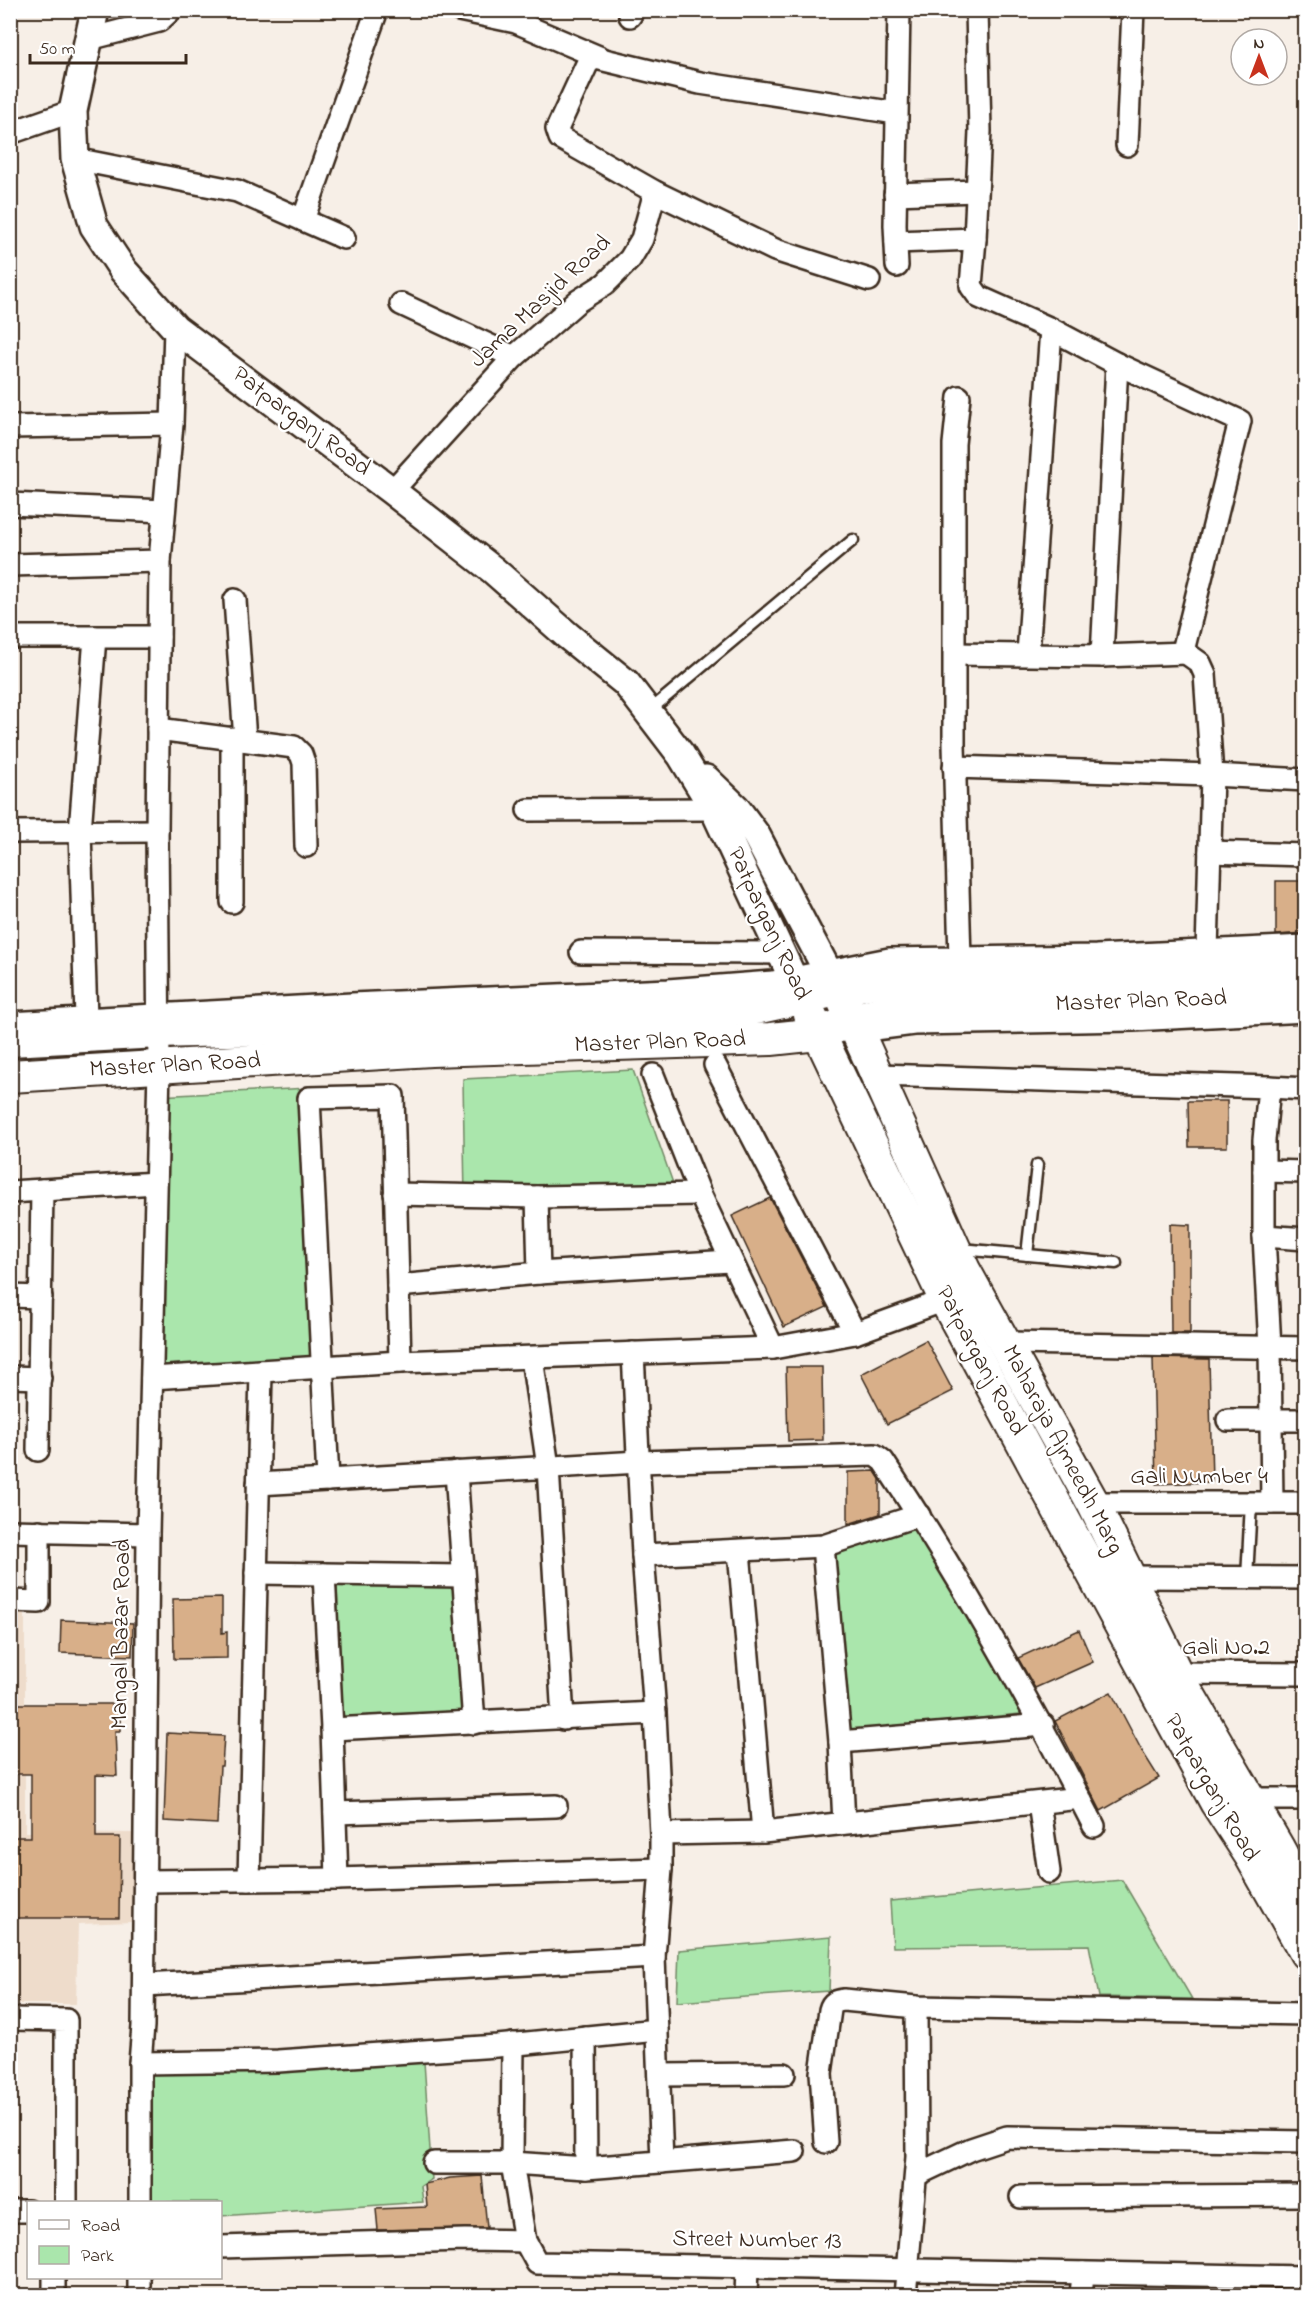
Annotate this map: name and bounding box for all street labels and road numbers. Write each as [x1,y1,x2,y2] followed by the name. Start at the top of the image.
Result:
[462,227,620,377] street label: Jama Masjid Road
[224,358,378,486] street label: Patparganj Road
[717,842,819,1007] street label: Patparganj Road
[1055,982,1228,1022] street label: Master Plan Road
[574,1023,747,1063] street label: Master Plan Road
[88,1044,262,1088] street label: Master Plan Road
[926,1280,1035,1443] street label: Patparganj Road
[992,1339,1132,1561] street label: Maharaja Ajmeedh Marg
[1130,1460,1268,1495] street label: Gali Number 4
[103,1538,141,1730] street label: Mangal Bazar Road
[1182,1631,1270,1666] street label: Gali No.2
[1154,1708,1268,1869] street label: Patparganj Road
[672,2222,842,2260] street label: Street Number 13

